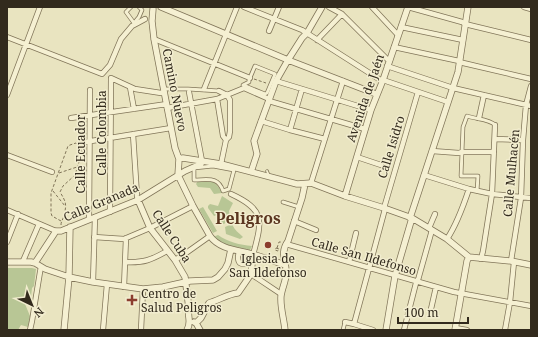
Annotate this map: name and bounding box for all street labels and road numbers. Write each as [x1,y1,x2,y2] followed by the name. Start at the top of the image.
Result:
[159,47,191,133] street label: Camino Nuevo
[342,51,388,144] street label: Avenida de Jaén
[93,90,110,176] street label: Calle Colombia
[72,114,89,193] street label: Calle Ecuador
[373,114,409,180] street label: Calle Isidro
[499,128,523,218] street label: Calle Mulhacén
[61,178,142,226] street label: Calle Granada
[148,206,196,266] street label: Calle Cuba
[309,233,419,279] street label: Calle San Ildefonso

